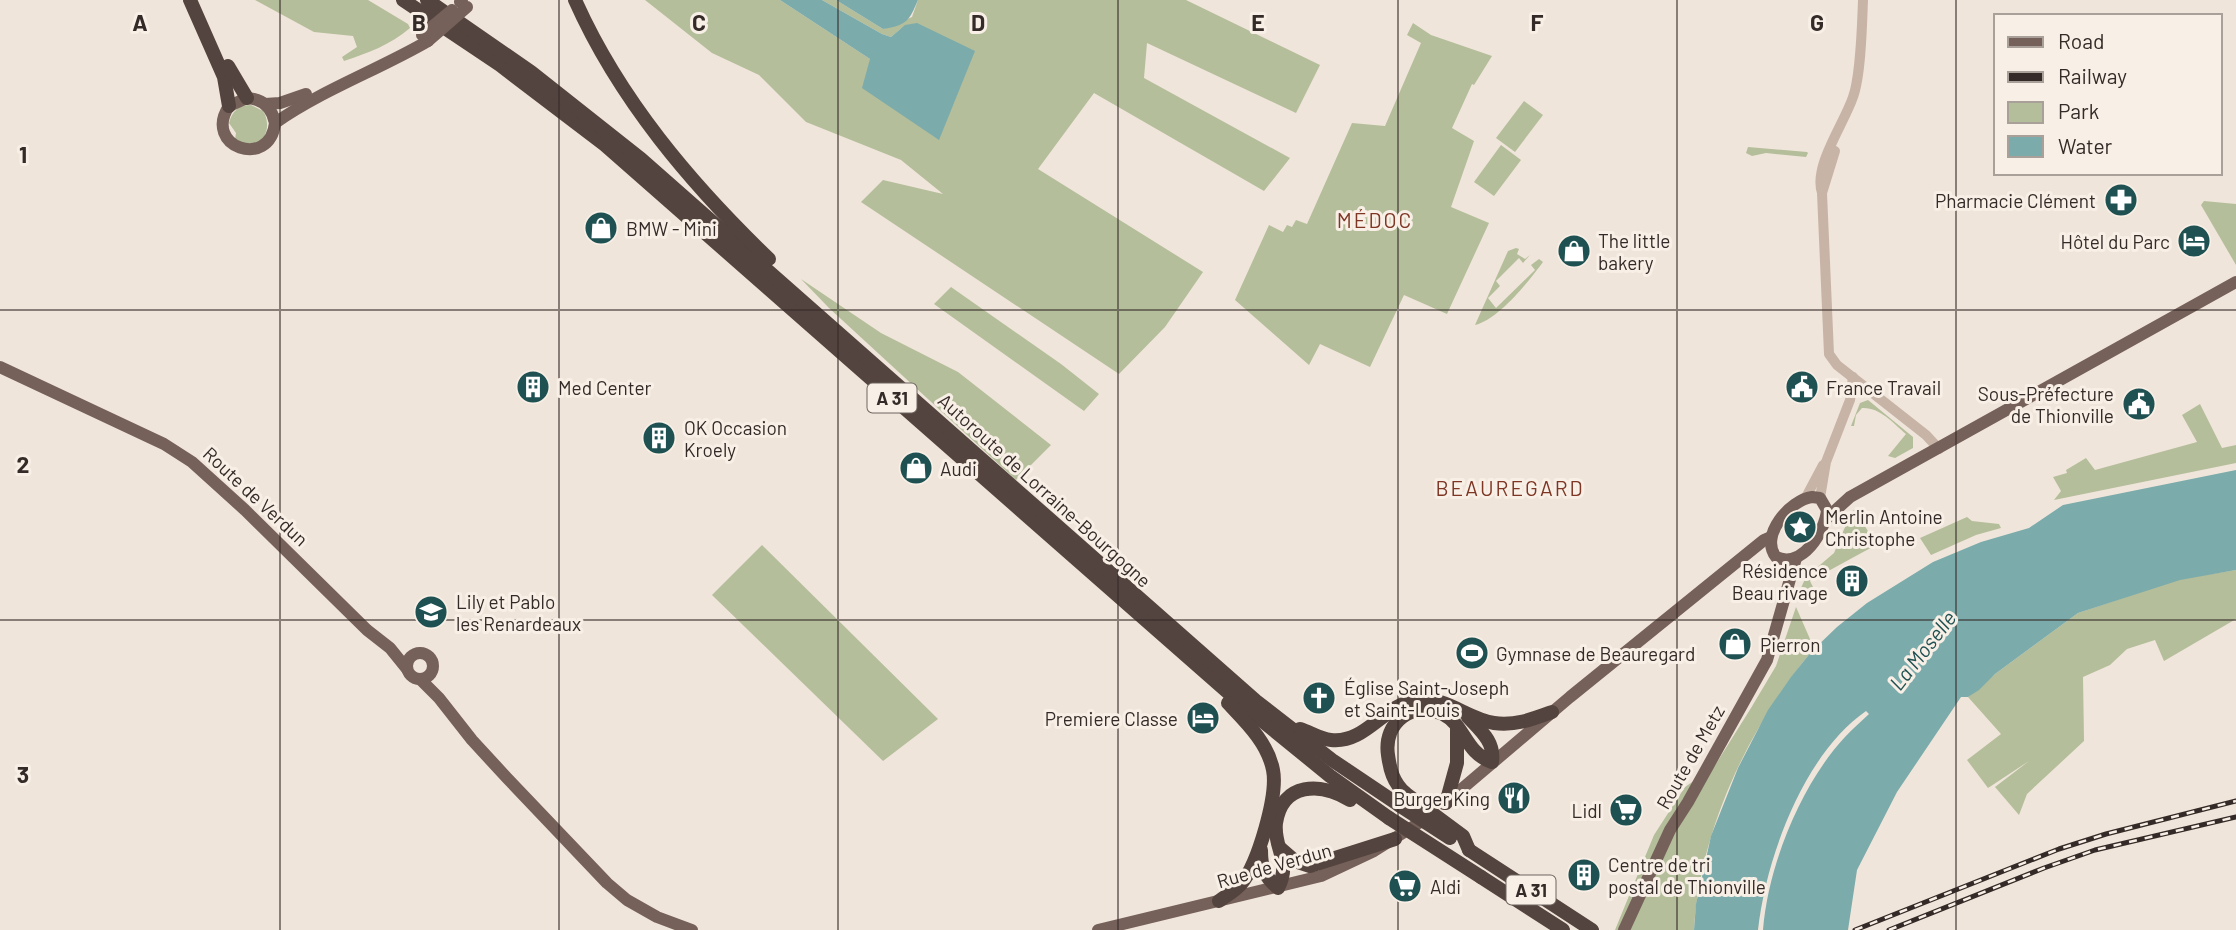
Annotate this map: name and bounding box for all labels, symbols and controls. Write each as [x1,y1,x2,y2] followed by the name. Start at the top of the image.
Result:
[132,8,148,36] text: A
[412,8,426,36] text: B
[692,8,706,36] text: C
[971,8,985,36] text: D
[1251,8,1265,36] text: E
[1531,8,1544,36] text: F
[1810,8,1824,36] text: G
[1994,14,2222,175] legend
[2058,28,2104,53] text: Road
[2058,63,2127,88] text: Railway
[2058,98,2099,123] text: Park
[2058,133,2113,158] text: Water
[19,140,27,168] text: 1
[2102,181,2140,219] pharmacy icon: Pharmacie Clément
[1935,189,2096,212] place label: Pharmacie Clément
[1337,207,1413,232] district label: MÉDOC
[582,209,620,247] shop icon: BMW - Mini
[626,217,717,240] place label: BMW - Mini
[2175,222,2213,260] hotel icon: Hôtel du Parc
[1598,229,1670,274] place label: The little bakery
[2061,230,2170,253] place label: Hôtel du Parc
[1555,232,1593,270] shop icon: The little bakery
[514,368,552,406] building icon: Med Center
[1783,368,1821,406] public building icon: France Travail
[558,376,652,399] place label: Med Center
[1826,376,1941,399] place label: France Travail
[1978,382,2114,427] place label: Sous-Préfecture de Thionville
[868,384,917,412] road number: A 31
[2120,385,2158,423] public building icon: Sous-Préfecture de Thionville
[934,388,1156,592] street label: Autoroute de Lorraine-Bourgogne
[684,416,787,461] place label: OK Occasion Kroely
[640,419,678,457] building icon: OK Occasion Kroely
[199,442,313,550] street label: Route de Verdun
[897,449,935,487] shop icon: Audi
[17,450,29,478] text: 2
[940,457,977,480] place label: Audi
[1435,475,1585,500] district label: BEAUREGARD
[1825,505,1943,550] place label: Merlin Antoine Christophe
[1781,508,1819,546] place icon: Merlin Antoine Christophe
[1732,559,1828,604] place label: Résidence Beau rivage
[1833,562,1871,600] building icon: Résidence Beau rivage
[456,590,581,635] place label: Lily et Pablo les Renardeaux
[412,593,450,631] school or university icon: Lily et Pablo les Renardeaux
[1883,606,1961,694] water label: La Moselle
[1716,625,1754,663] shop icon: Pierron
[1760,633,1821,656] place label: Pierron
[1453,634,1491,672] sports icon: Gymnase de Beauregard
[1496,642,1695,665] place label: Gymnase de Beauregard
[1344,676,1509,721] place label: Église Saint-Joseph et Saint-Louis
[1300,679,1338,717] church icon: Église Saint-Joseph et Saint-Louis
[1184,699,1222,737] hotel icon: Premiere Classe
[1651,701,1729,813] street label: Route de Metz
[1045,707,1178,730] place label: Premiere Classe
[17,760,29,788] text: 3
[1495,779,1533,817] restaurant icon: Burger King
[1394,787,1490,810] place label: Burger King
[1607,791,1645,829] supermarket icon: Lidl
[1572,799,1602,822] place label: Lidl
[1214,838,1334,892] street label: Rue de Verdun
[1608,853,1766,898] place label: Centre de tri postal de Thionville
[1565,856,1603,894] building icon: Centre de tri postal de Thionville
[1386,867,1424,905] supermarket icon: Aldi
[1430,875,1461,898] place label: Aldi
[1506,876,1556,904] road number: A 31

